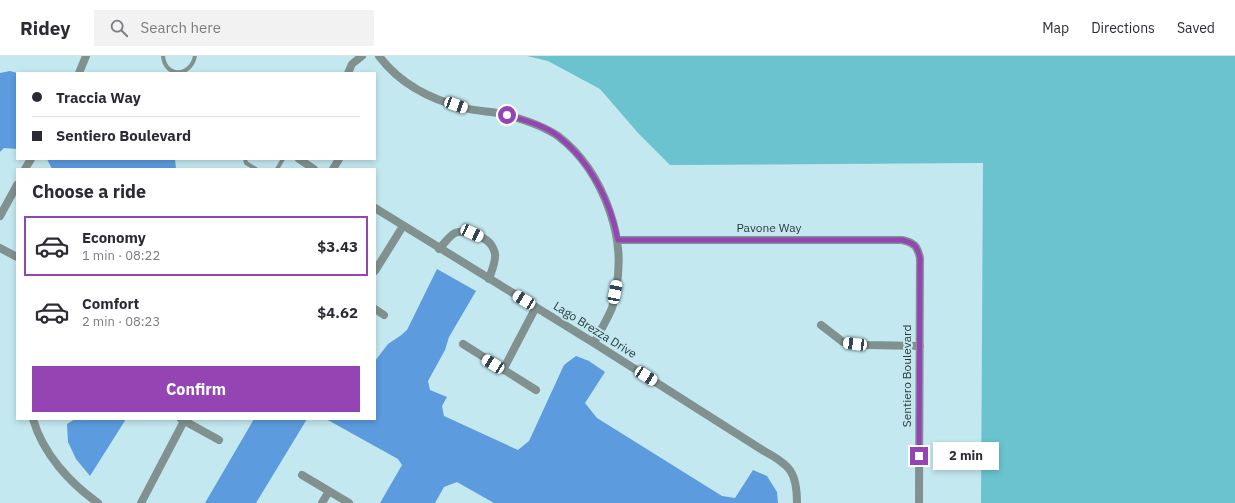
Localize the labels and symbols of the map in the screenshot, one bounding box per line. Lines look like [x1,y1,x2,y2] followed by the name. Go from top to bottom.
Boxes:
[443,95,469,115] car
[498,106,516,124] route start
[736,220,802,235] street label: Pavone Way
[459,222,485,244] car
[607,279,623,305] car
[511,289,537,311] car
[551,298,640,361] street label: Lago Brezza Drive
[899,325,914,427] street label: Sentiero Boulevard
[842,337,868,351] car
[480,353,506,375] car
[633,364,659,388] car
[933,442,999,470] callout: 2 min
[910,447,928,465] route end

